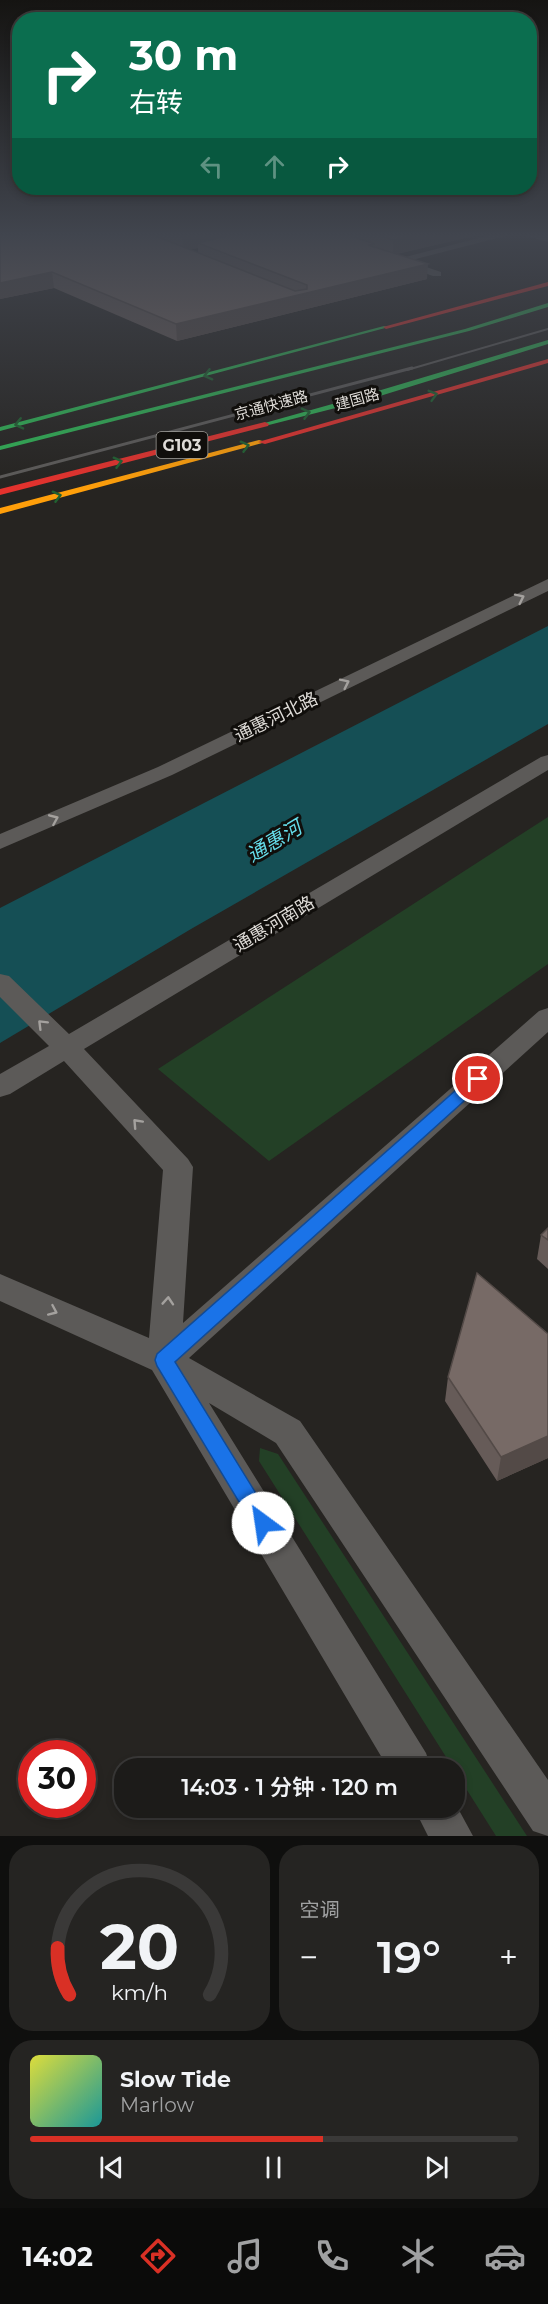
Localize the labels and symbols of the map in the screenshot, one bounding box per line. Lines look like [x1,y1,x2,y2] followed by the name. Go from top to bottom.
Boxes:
[203,368,213,381] one-way arrow
[333,384,381,414] street label: 建国路
[232,386,310,424] street label: 京通快速路
[427,390,438,402] one-way arrow
[301,408,311,420] one-way arrow
[14,417,24,430] one-way arrow
[156,432,207,458] road number: G103
[239,441,250,453] one-way arrow
[112,457,122,469] one-way arrow
[51,491,61,503] one-way arrow
[513,593,524,605] one-way arrow
[338,679,349,691] one-way arrow
[231,687,321,747] street label: 通惠河北路
[242,813,309,867] water label: 通惠河
[47,814,58,826] one-way arrow
[230,891,318,957] street label: 通惠河南路
[39,1020,50,1031] one-way arrow
[452,1053,503,1104] pin
[134,1119,145,1130] one-way arrow
[162,1297,175,1306] one-way arrow
[47,1303,58,1315] one-way arrow
[231,1491,295,1555] position arrow
[18,1740,96,1818] speed limit sign: 30

